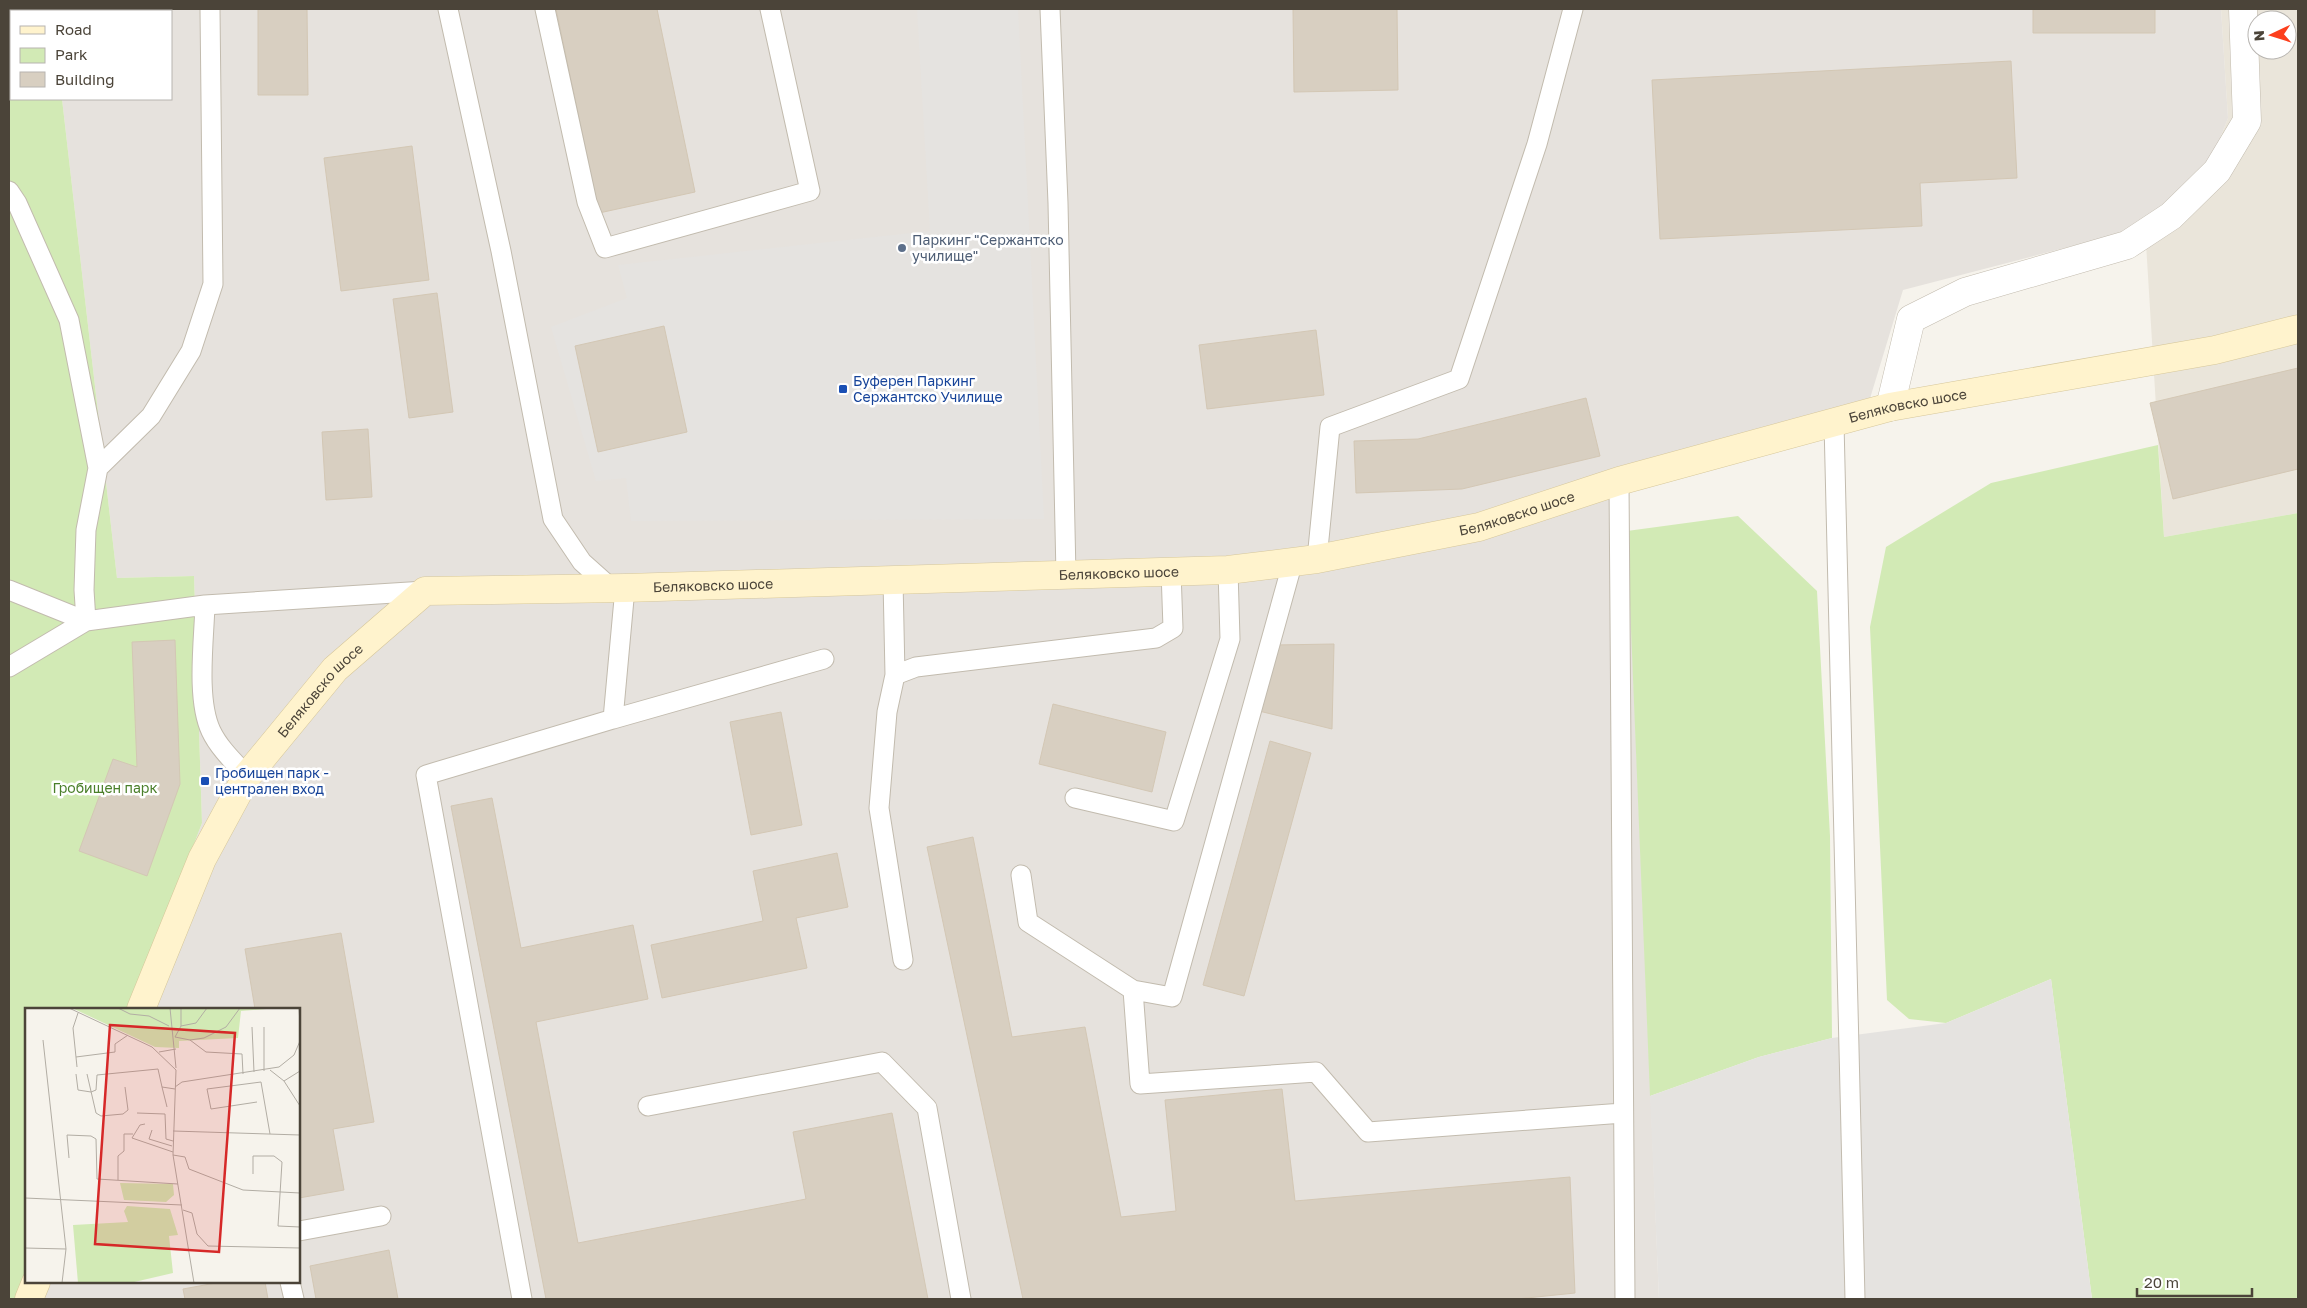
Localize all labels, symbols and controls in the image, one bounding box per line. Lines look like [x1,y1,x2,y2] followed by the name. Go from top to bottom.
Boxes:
[10,10,172,100] legend
[2247,10,2297,60] north arrow
[55,20,92,38] text: Road
[2250,30,2267,42] text: N
[55,45,88,63] text: Park
[55,70,115,88] text: Building
[912,231,1064,264] place label: Паркинг "Сержантско училище"
[896,242,908,254] marker: Паркинг "Сержантско училище"
[853,372,1003,405] place label: Буферен Паркинг Сержантско Училище
[837,383,849,395] marker: Буферен Паркинг Сержантско Училище
[1847,385,1968,426] street label: Беляковско шосе
[1457,487,1577,539] street label: Беляковско шосе
[1058,562,1179,583] street label: Беляковско шосе
[652,575,773,595] street label: Беляковско шосе
[273,640,366,741] street label: Беляковско шосе
[215,764,329,797] place label: Гробищен парк - централен вход
[199,775,211,787] marker: Гробищен парк - централен вход
[52,779,158,796] park label: Гробищен парк
[25,1008,300,1283] inset map
[2137,1266,2252,1298] scale bar
[2144,1273,2179,1291] text: 20 m

